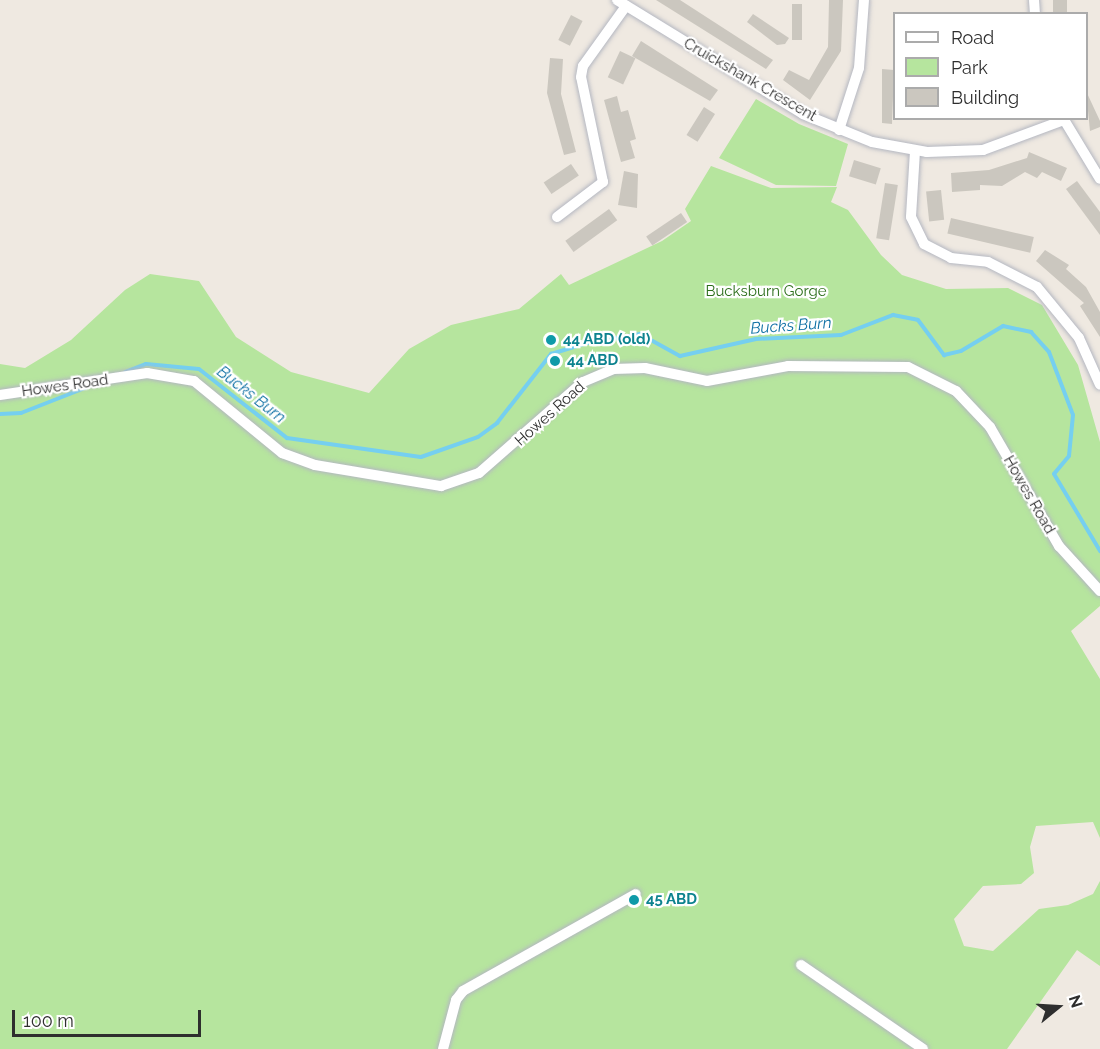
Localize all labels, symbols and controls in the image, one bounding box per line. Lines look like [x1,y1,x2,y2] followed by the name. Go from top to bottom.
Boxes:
[893,12,1088,120] legend
[951,27,994,48] text: Road
[680,35,820,125] street label: Cruickshank Crescent
[951,57,988,78] text: Park
[951,87,1019,108] text: Building
[705,283,827,301] park label: Bucksburn Gorge
[750,314,832,338] water label: Bucks Burn
[563,331,651,349] place label: 44 ABD (old)
[544,333,558,347] marker: 44 ABD (old)
[567,352,619,370] place label: 44 ABD
[548,354,562,368] marker: 44 ABD
[213,362,289,428] water label: Bucks Burn
[20,371,110,401] street label: Howes Road
[512,378,588,450] street label: Howes Road
[999,453,1059,537] street label: Howes Road
[646,891,697,909] place label: 45 ABD
[627,893,641,907] marker: 45 ABD
[1028,977,1088,1037] north arrow
[1065,993,1087,1010] text: N
[15,998,204,1036] scale bar
[23,1010,74,1031] text: 100 m

